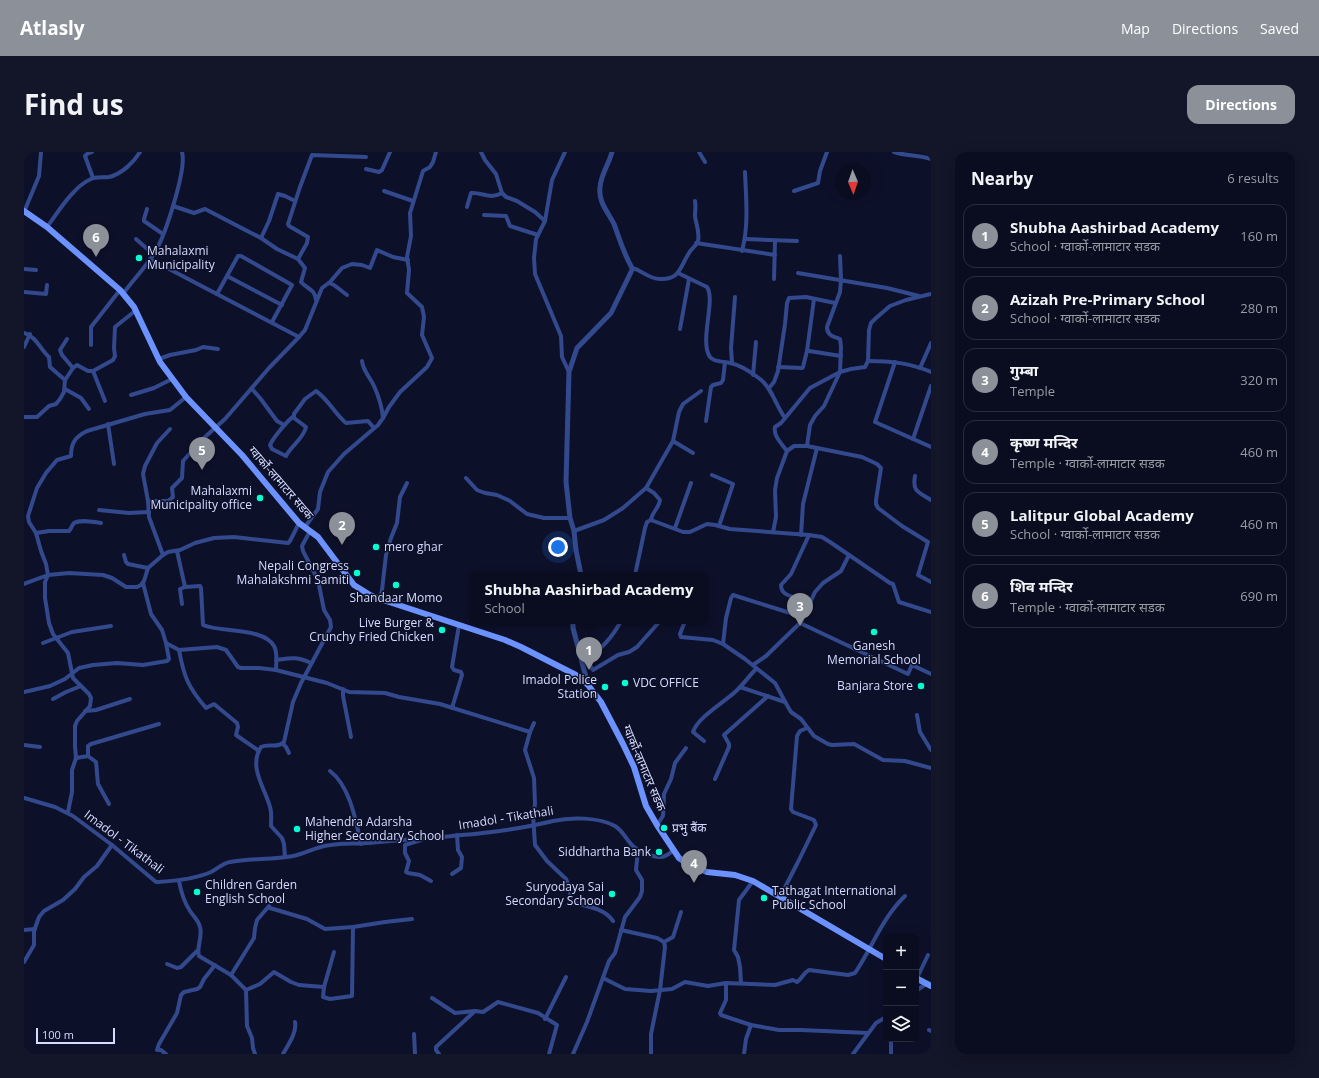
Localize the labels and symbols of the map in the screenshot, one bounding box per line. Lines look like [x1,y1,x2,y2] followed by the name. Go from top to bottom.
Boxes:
[835,164,871,200] north arrow
[83,224,109,257] pin: 6
[147,242,216,273] place label: Mahalaxmi Municipality
[134,253,144,263] marker: Mahalaxmi Municipality
[189,437,215,470] pin: 5
[245,442,318,523] street label: ग्वार्को-लामाटार सडक
[150,482,252,513] place label: Mahalaxmi Municipality office
[255,493,265,503] marker: Mahalaxmi Municipality office
[329,512,355,545] pin: 2
[548,537,568,557] your location
[384,538,443,555] place label: mero ghar
[371,542,381,552] marker: mero ghar
[236,557,349,588] place label: Nepali Congress Mahalakshmi Samiti
[352,568,362,578] marker: Nepali Congress Mahalakshmi Samiti
[391,580,401,590] marker: Shandaar Momo
[349,589,443,606] place label: Shandaar Momo
[787,593,813,626] pin: 3
[309,614,434,645] place label: Live Burger & Crunchy Fried Chicken
[437,625,447,635] marker: Live Burger & Crunchy Fried Chicken
[869,627,879,637] marker: Ganesh Memorial School
[576,637,602,670] pin: 1
[827,637,921,668] place label: Ganesh Memorial School
[522,671,597,702] place label: Imadol Police Station
[633,674,699,691] place label: VDC OFFICE
[837,677,913,694] place label: Banjara Store
[620,678,630,688] marker: VDC OFFICE
[916,681,926,691] marker: Banjara Store
[600,682,610,692] marker: Imadol Police Station
[619,722,671,814] street label: ग्वार्को-लामाटार सडक
[457,802,555,833] street label: Imadol - Tikathali
[81,806,168,877] street label: Imadol - Tikathali
[305,813,444,844] place label: Mahendra Adarsha Higher Secondary School
[672,819,707,836] place label: प्रभु बैंक
[659,823,669,833] marker: प्रभु बैंक
[292,824,302,834] marker: Mahendra Adarsha Higher Secondary School
[558,843,652,860] place label: Siddhartha Bank
[654,847,664,857] marker: Siddhartha Bank
[681,850,707,883] pin: 4
[205,876,297,907] place label: Children Garden English School
[505,878,604,909] place label: Suryodaya Sai Secondary School
[772,882,896,913] place label: Tathagat International Public School
[192,887,202,897] marker: Children Garden English School
[607,889,617,899] marker: Suryodaya Sai Secondary School
[759,893,769,903] marker: Tathagat International Public School
[36,1026,115,1045] scale bar

